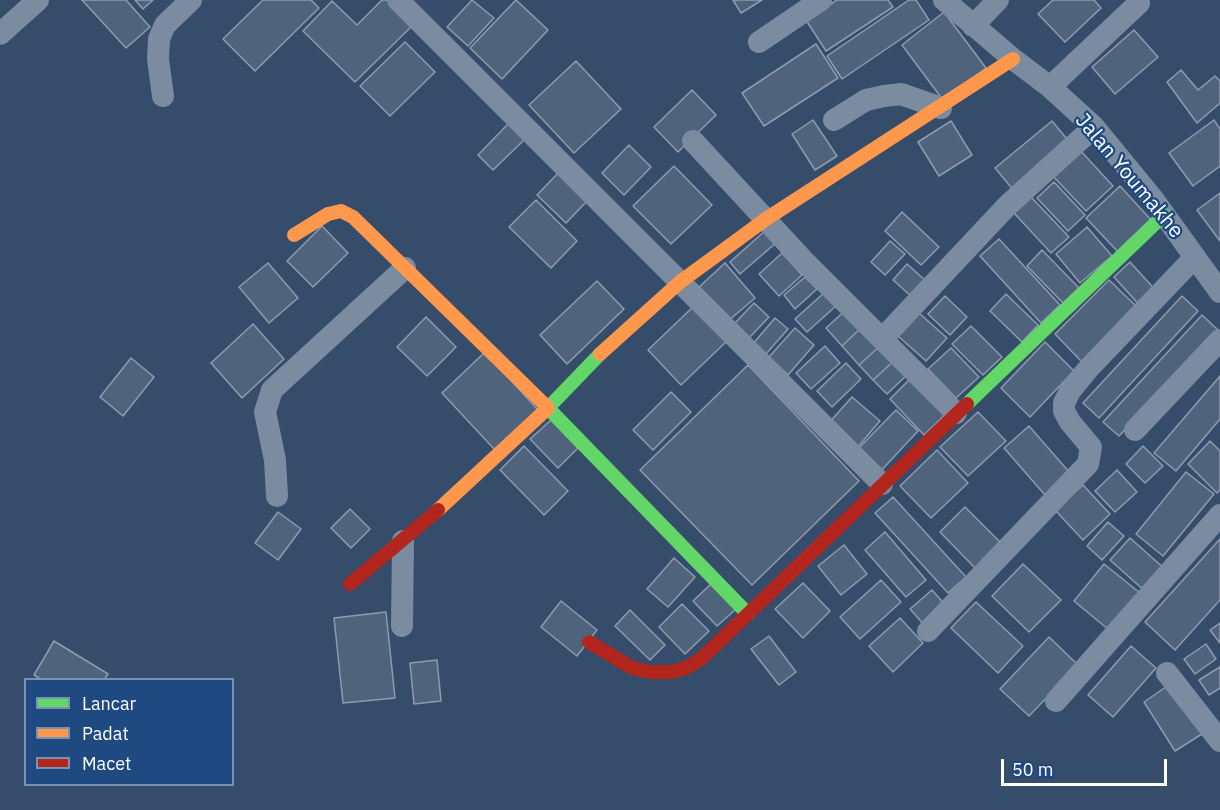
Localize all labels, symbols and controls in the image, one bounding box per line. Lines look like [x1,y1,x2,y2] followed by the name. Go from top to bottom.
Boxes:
[1070,109,1188,243] street label: Jalan Youmakhe
[24,678,234,786] legend
[82,692,136,715] text: Lancar
[82,722,129,745] text: Padat
[1004,747,1170,785] scale bar
[82,752,131,775] text: Macet
[1012,758,1054,781] text: 50 m

